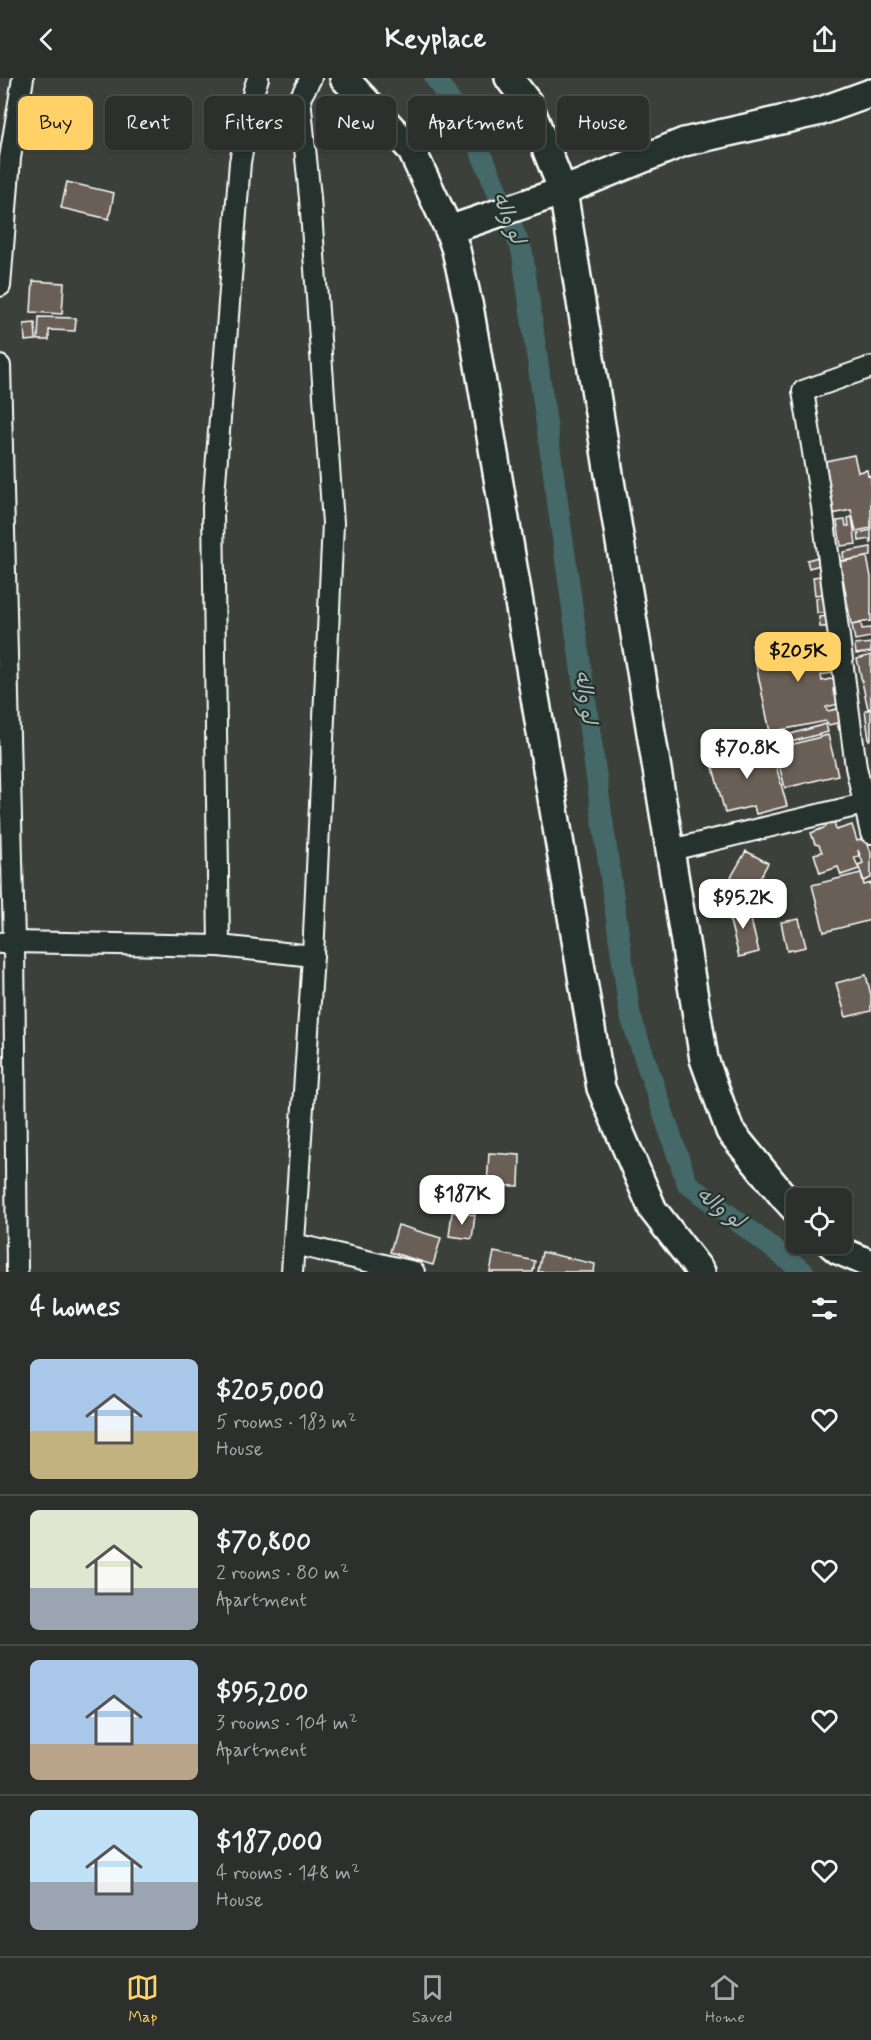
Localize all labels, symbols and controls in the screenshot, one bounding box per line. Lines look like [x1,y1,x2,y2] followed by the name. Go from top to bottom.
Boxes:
[385,22,486,57] text: Keyplace
[30,23,63,56] icon: back
[808,23,841,56] icon: share
[18,96,93,150] chip: Buy
[105,96,192,150] chip: Rent
[204,96,304,150] chip: Filters
[316,96,396,150] chip: New
[408,96,545,150] chip: Apartment
[557,96,649,150] chip: House
[485,188,532,251] water label: لو واله
[756,632,840,683] pin: $205K
[769,638,827,665] text: $205K
[567,669,603,728] water label: لو واله
[698,729,796,780] pin: $70.8K
[715,735,779,762] text: $70.8K
[694,879,792,930] pin: $95.2K
[713,885,773,912] text: $95.2K
[420,1175,504,1226] pin: $187K
[434,1181,490,1208] text: $187K
[690,1181,752,1237] water label: لو واله
[786,1188,852,1254] map controls
[786,1188,852,1254] button: locate
[30,1291,120,1325] text: 4 homes
[808,1292,841,1325] icon: filters
[216,1375,324,1409] text: $205,000
[78,1383,150,1455] icon: home
[808,1403,841,1436] icon: heart
[216,1409,356,1436] text: 5 rooms · 183 m²
[216,1436,263,1463] text: House
[216,1526,311,1560] text: $70,800
[78,1534,150,1606] icon: home
[808,1554,841,1587] icon: heart
[216,1560,349,1587] text: 2 rooms · 80 m²
[216,1587,307,1614] text: Apartment
[216,1676,308,1710] text: $95,200
[78,1684,150,1756] icon: home
[808,1704,841,1737] icon: heart
[216,1710,358,1737] text: 3 rooms · 104 m²
[216,1737,307,1764] text: Apartment
[216,1826,322,1860] text: $187,000
[78,1834,150,1906] icon: home
[808,1854,841,1887] icon: heart
[216,1860,360,1887] text: 4 rooms · 148 m²
[216,1887,263,1914] text: House
[126,1971,159,2028] tab: Map
[412,1971,452,2028] tab: Saved
[705,1971,745,2028] tab: Home

